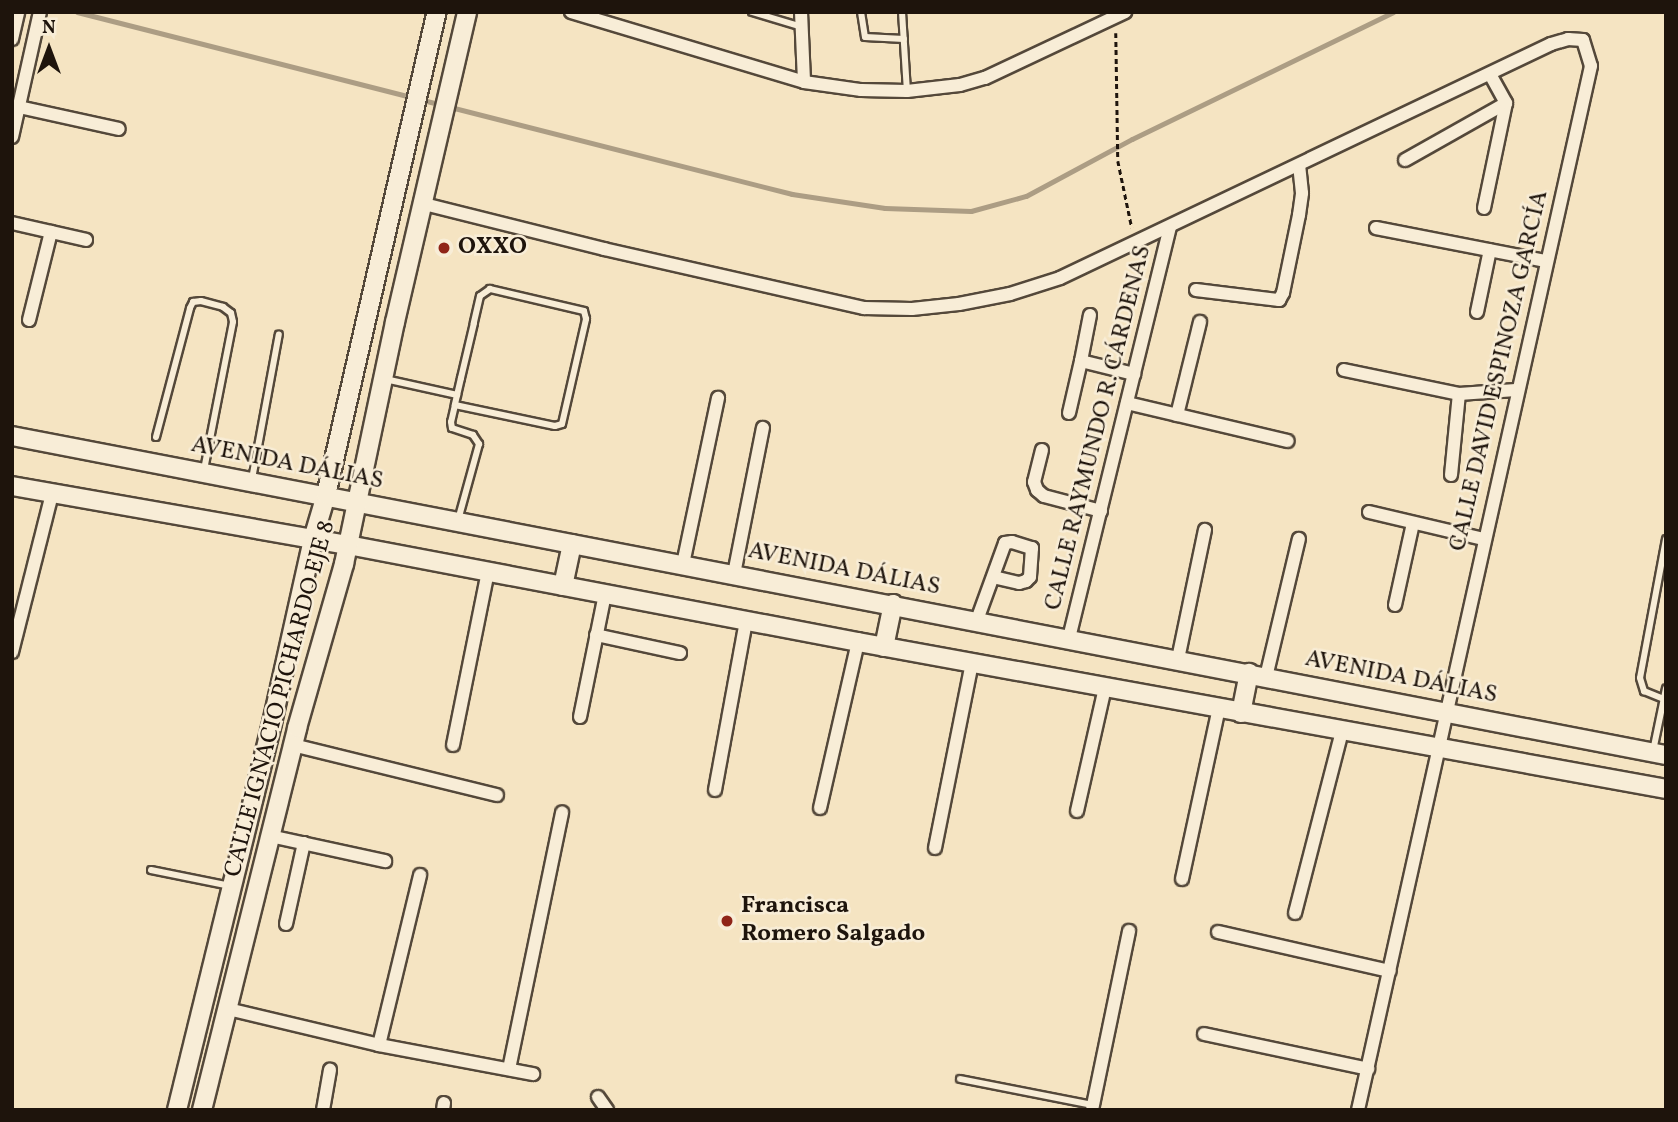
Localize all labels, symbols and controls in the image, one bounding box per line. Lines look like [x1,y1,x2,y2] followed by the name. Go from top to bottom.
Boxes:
[14,14,84,84] north arrow
[42,15,56,41] text: N
[1444,188,1556,554] street label: CALLE DAVID ESPINOZA GARCÍA
[458,234,527,262] place label: OXXO
[436,240,452,256] marker: OXXO
[1040,243,1158,613] street label: CALLE RAYMUNDO R. CÁRDENAS
[188,431,386,497] street label: AVENIDA DÁLIAS
[220,518,342,880] street label: CALLE IGNACIO PICHARDO EJE 8
[745,537,943,603] street label: AVENIDA DÁLIAS
[1302,645,1500,711] street label: AVENIDA DÁLIAS
[741,893,925,949] place label: Francisca Romero Salgado
[719,913,735,929] marker: Francisca Romero Salgado

